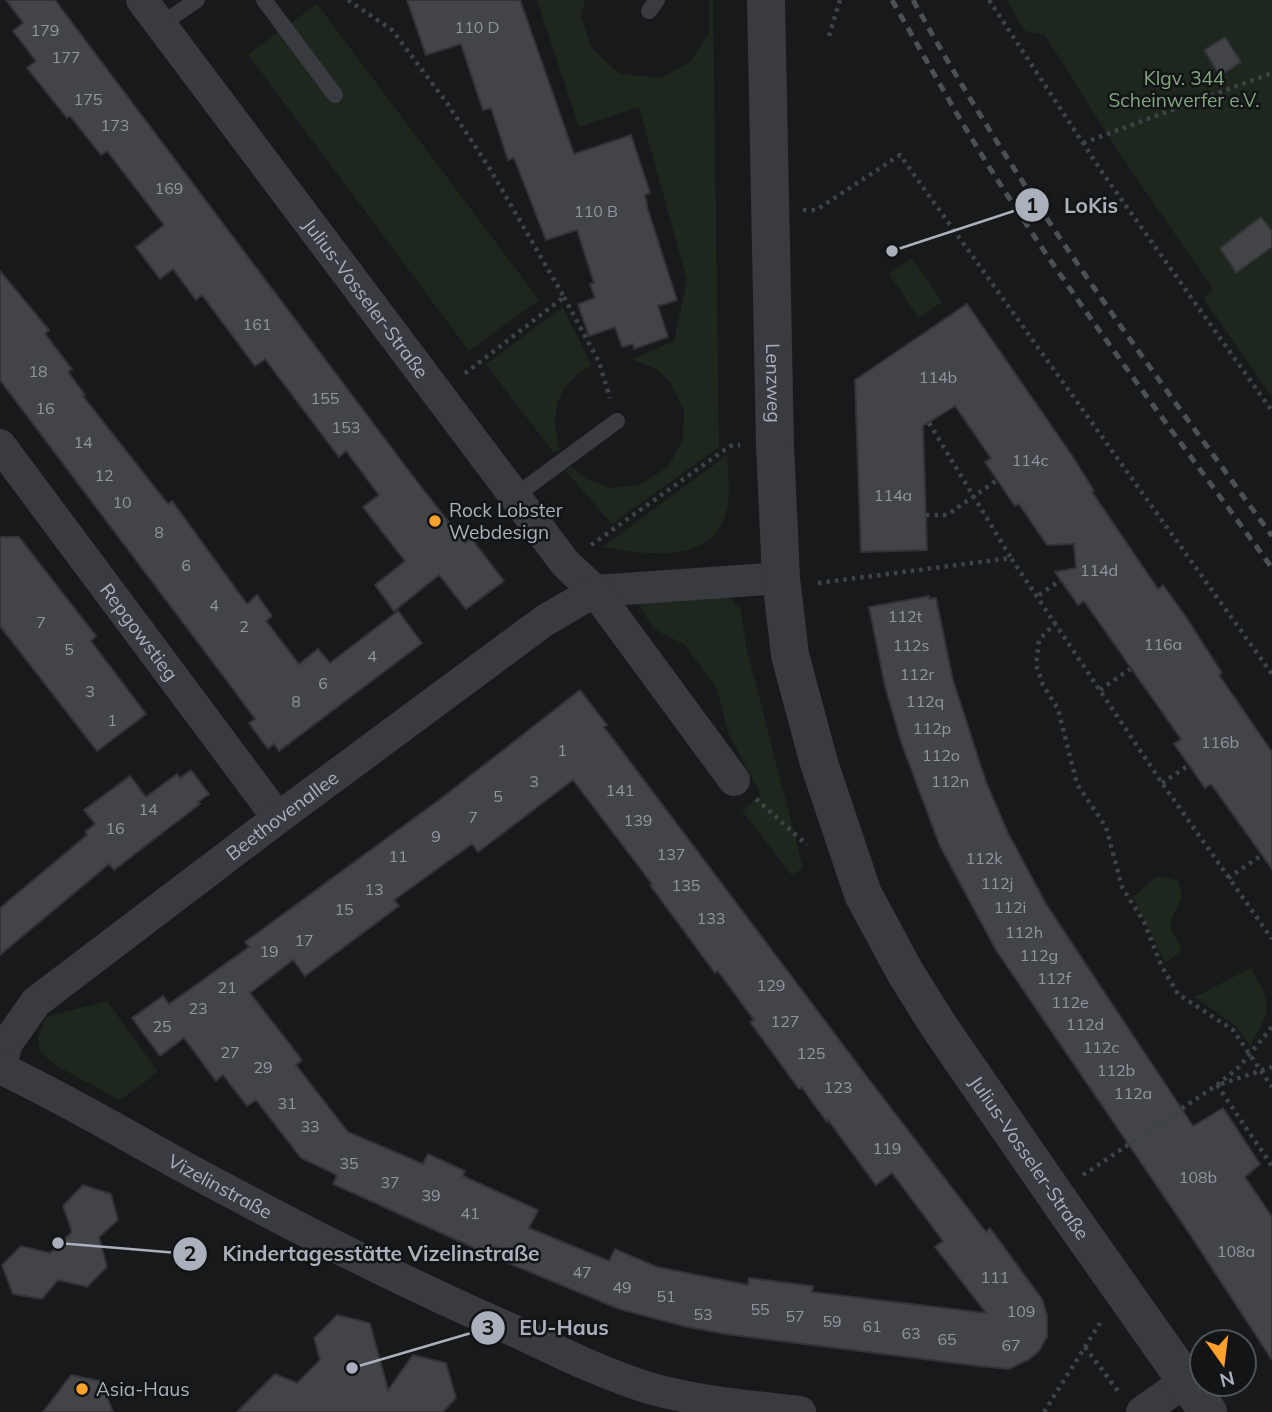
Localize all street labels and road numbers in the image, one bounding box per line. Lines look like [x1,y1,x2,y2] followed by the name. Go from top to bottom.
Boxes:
[298,213,434,383] street label: Julius-Vosseler-Straße
[761,343,787,423] street label: Lenzweg
[95,578,183,685] street label: Repgowstieg
[221,765,343,865] street label: Beethovenallee
[964,1071,1095,1244] street label: Julius-Vosseler-Straße
[164,1149,276,1224] street label: Vizelinstraße

